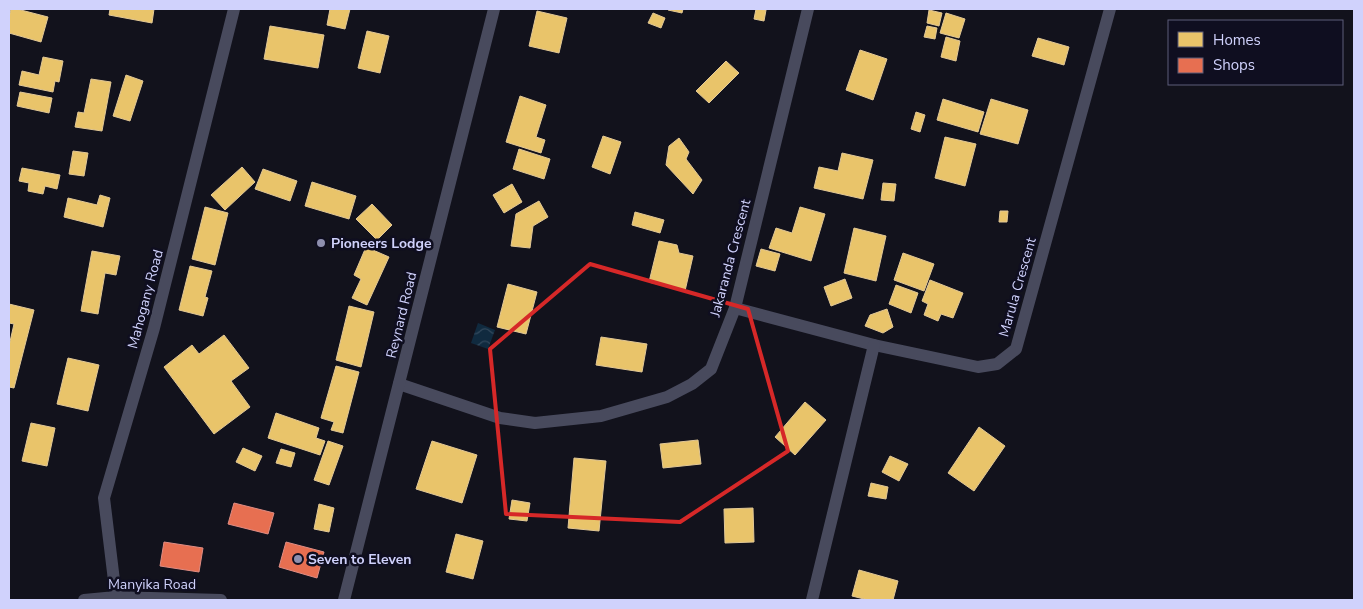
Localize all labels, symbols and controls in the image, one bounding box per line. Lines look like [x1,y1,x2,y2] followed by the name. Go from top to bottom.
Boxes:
[1168,20,1343,85] legend
[1213,30,1261,50] text: Homes
[1213,55,1255,75] text: Shops
[705,197,755,320] street label: Jakaranda Crescent
[331,234,432,253] place label: Pioneers Lodge
[994,235,1041,339] street label: Marula Crescent
[315,237,327,249] marker: Pioneers Lodge
[123,247,168,351] street label: Mahogany Road
[382,270,421,360] street label: Reynard Road
[308,550,412,569] place label: Seven to Eleven
[292,553,304,565] marker: Seven to Eleven
[108,575,196,594] street label: Manyika Road

